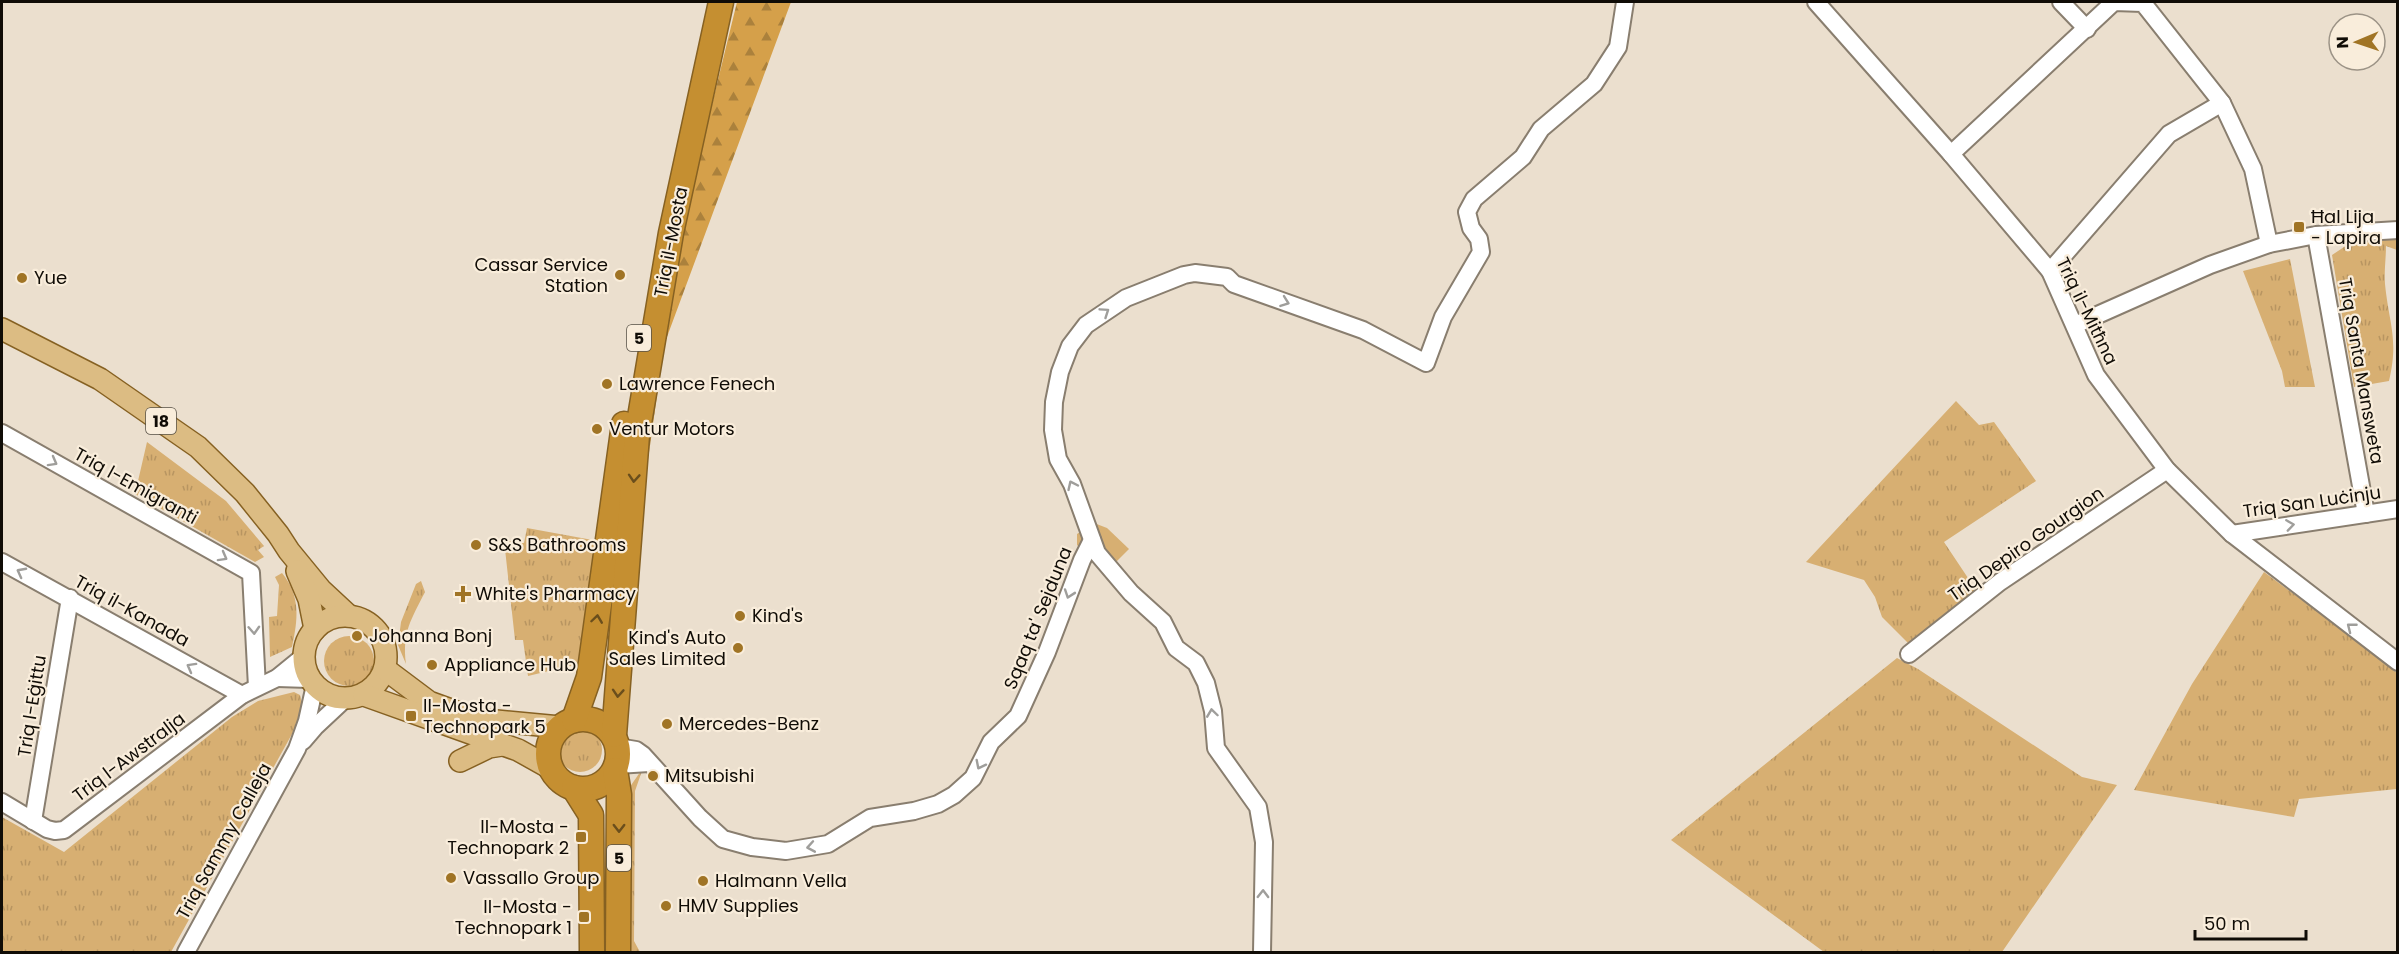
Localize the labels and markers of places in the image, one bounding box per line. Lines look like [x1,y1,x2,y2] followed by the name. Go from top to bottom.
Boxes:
[2311,204,2381,250] place label: Ħal Lija - Lapira
[2292,220,2306,234] marker: Ħal Lija - Lapira
[474,252,608,298] place label: Cassar Service Station
[34,265,67,290] place label: Yue
[613,268,627,282] marker: Cassar Service Station
[15,271,29,285] marker: Yue
[619,371,775,396] place label: Lawrence Fenech
[600,377,614,391] marker: Lawrence Fenech
[609,416,735,441] place label: Ventur Motors
[590,422,604,436] marker: Ventur Motors
[488,532,626,557] place label: S&S Bathrooms
[469,538,483,552] marker: S&S Bathrooms
[475,581,636,606] place label: White's Pharmacy
[456,587,470,601] marker: White's Pharmacy
[752,603,803,628] place label: Kind's
[733,609,747,623] marker: Kind's
[369,623,492,648] place label: Johanna Bonj
[608,625,726,671] place label: Kind's Auto Sales Limited
[350,629,364,643] marker: Johanna Bonj
[731,641,745,655] marker: Kind's Auto Sales Limited
[444,652,576,677] place label: Appliance Hub
[425,658,439,672] marker: Appliance Hub
[423,693,546,739] place label: Il-Mosta - Technopark 5
[404,709,418,723] marker: Il-Mosta - Technopark 5
[679,711,819,736] place label: Mercedes-Benz
[660,717,674,731] marker: Mercedes-Benz
[665,763,754,788] place label: Mitsubishi
[646,769,660,783] marker: Mitsubishi
[447,814,569,860] place label: Il-Mosta - Technopark 2
[574,830,588,844] marker: Il-Mosta - Technopark 2
[463,865,599,890] place label: Vassallo Group
[715,868,847,893] place label: Halmann Vella
[444,871,458,885] marker: Vassallo Group
[696,874,710,888] marker: Halmann Vella
[678,893,799,918] place label: HMV Supplies
[455,894,572,940] place label: Il-Mosta - Technopark 1
[659,899,673,913] marker: HMV Supplies
[577,910,591,924] marker: Il-Mosta - Technopark 1

